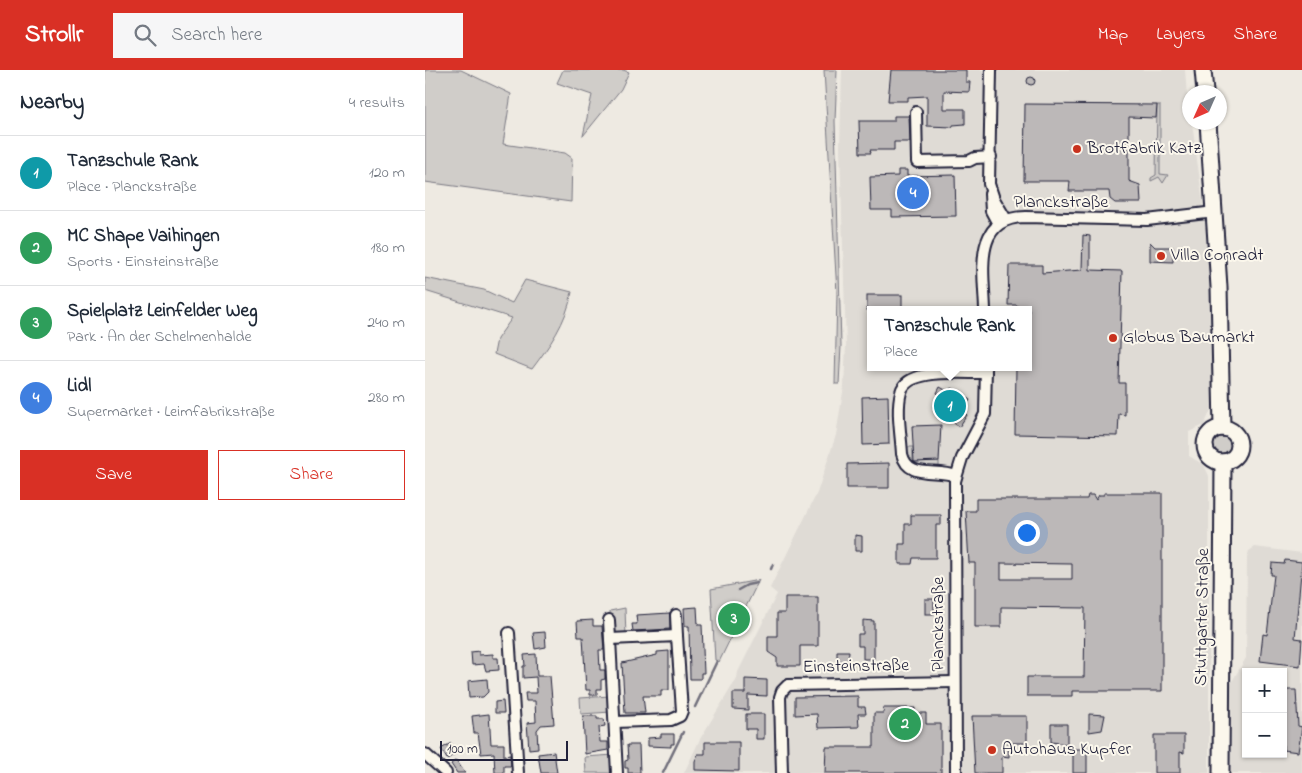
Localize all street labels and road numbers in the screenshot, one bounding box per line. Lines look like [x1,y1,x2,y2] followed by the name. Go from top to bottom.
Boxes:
[1014,190,1109,216] street label: Planckstraße
[1189,547,1218,686] street label: Stuttgarter Straße
[926,576,952,671] street label: Planckstraße
[803,653,910,681] street label: Einsteinstraße

